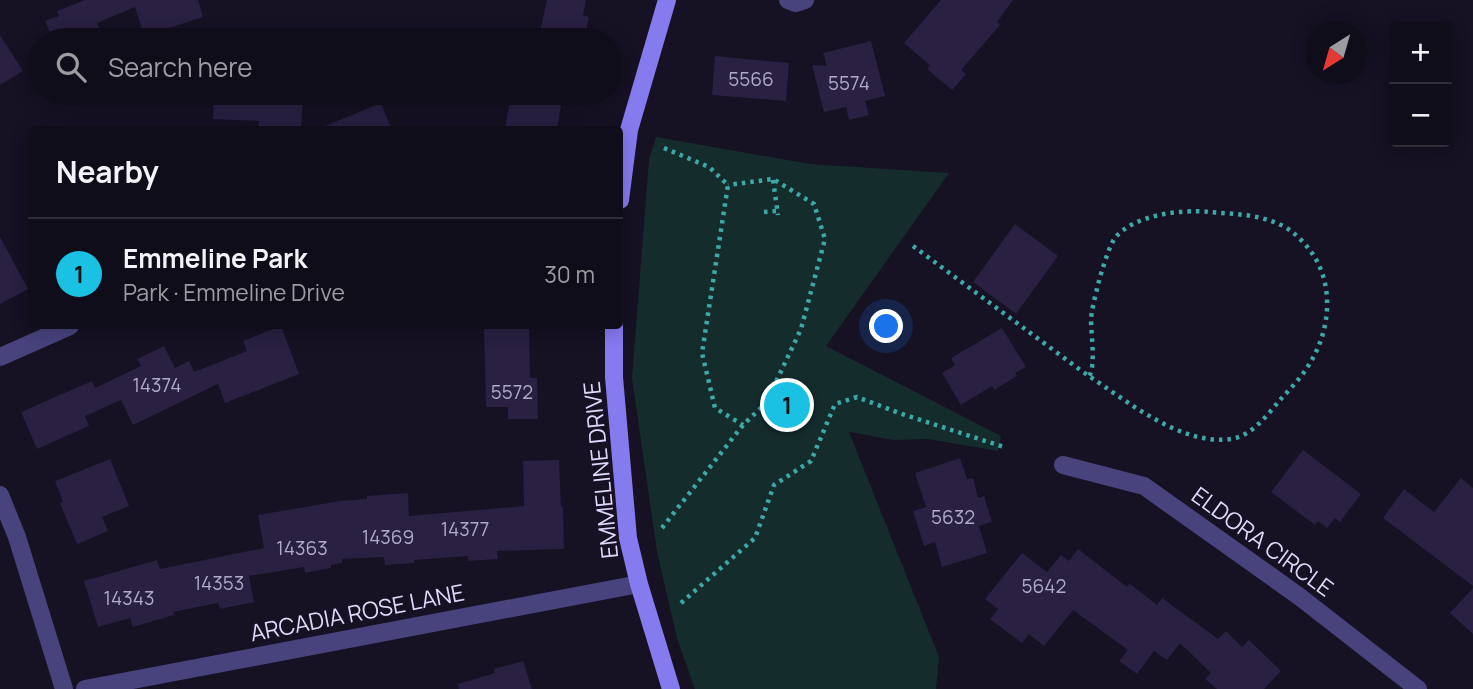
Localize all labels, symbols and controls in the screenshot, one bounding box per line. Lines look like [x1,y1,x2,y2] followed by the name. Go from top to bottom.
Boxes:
[1305,21,1368,84] north arrow
[1389,21,1452,147] map controls
[1389,21,1452,84] button: +
[28,28,623,105] search box
[52,48,90,86] icon: search
[108,49,253,85] text: Search here
[728,66,774,92] house number: 5566
[828,70,870,96] house number: 5574
[1389,84,1452,147] button: −
[56,151,159,192] text: Nearby
[123,240,307,276] text: Emmeline Park
[74,258,84,290] text: 1
[544,258,595,290] text: 30 m
[123,276,345,308] text: Park · Emmeline Drive
[869,309,903,343] your location
[132,372,182,398] house number: 14374
[491,379,533,405] house number: 5572
[764,379,810,431] pin: 1
[575,380,625,560] street label: EMMELINE DRIVE
[1186,479,1340,603] street label: ELDORA CIRCLE
[931,504,975,530] house number: 5632
[441,516,489,542] house number: 14377
[362,524,414,550] house number: 14369
[276,535,328,561] house number: 14363
[194,570,244,596] house number: 14353
[1022,573,1066,599] house number: 5642
[247,576,467,648] street label: ARCADIA ROSE LANE
[104,585,154,611] house number: 14343

